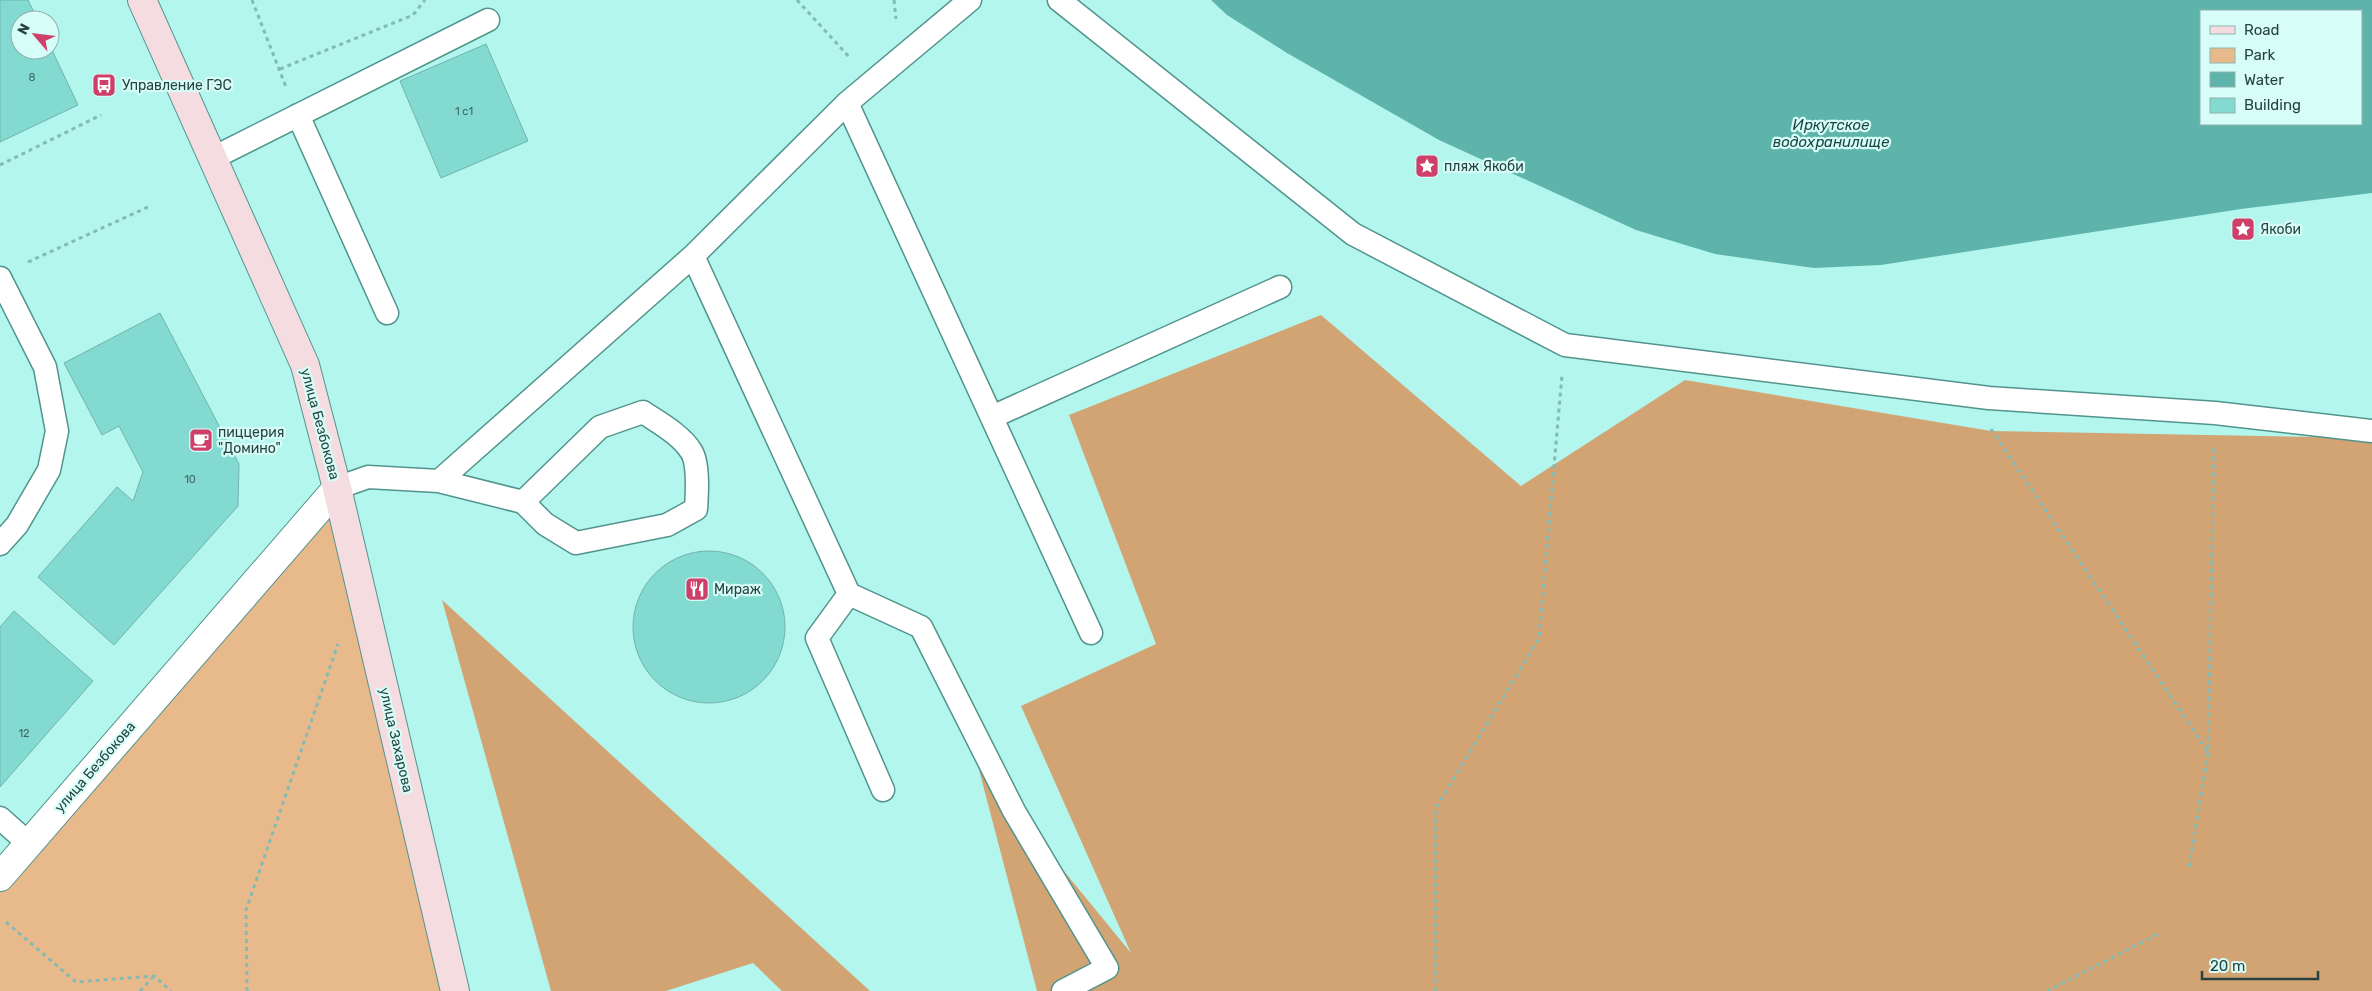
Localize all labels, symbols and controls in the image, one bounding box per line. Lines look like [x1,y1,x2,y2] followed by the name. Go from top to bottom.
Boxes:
[10,10,60,60] north arrow
[2200,10,2362,125] legend
[14,21,34,38] text: N
[2244,21,2280,39] text: Road
[2244,46,2275,64] text: Park
[29,71,36,84] house number: 8
[2244,71,2284,89] text: Water
[91,72,117,98] bus stop icon: Управление ГЭС
[122,77,232,94] place label: Управление ГЭС
[2244,96,2301,114] text: Building
[455,105,473,118] house number: 1 с1
[1773,116,1890,151] water label: Иркутское водохранилище
[1414,153,1440,179] place icon: пляж Якоби
[1444,158,1524,175] place label: пляж Якоби
[2230,216,2256,242] place icon: Якоби
[2260,221,2301,238] place label: Якоби
[297,366,343,482] street label: улица Безбокова
[218,424,284,457] place label: пиццерия "Домино"
[188,427,214,453] cafe icon: пиццерия "Домино"
[184,473,196,486] house number: 10
[684,576,710,602] restaurant icon: Мираж
[714,581,761,598] place label: Мираж
[376,686,416,794] street label: улица Захарова
[51,718,139,816] street label: улица Безбокова
[18,727,30,740] house number: 12
[2202,948,2318,980] scale bar
[2210,957,2245,975] text: 20 m

